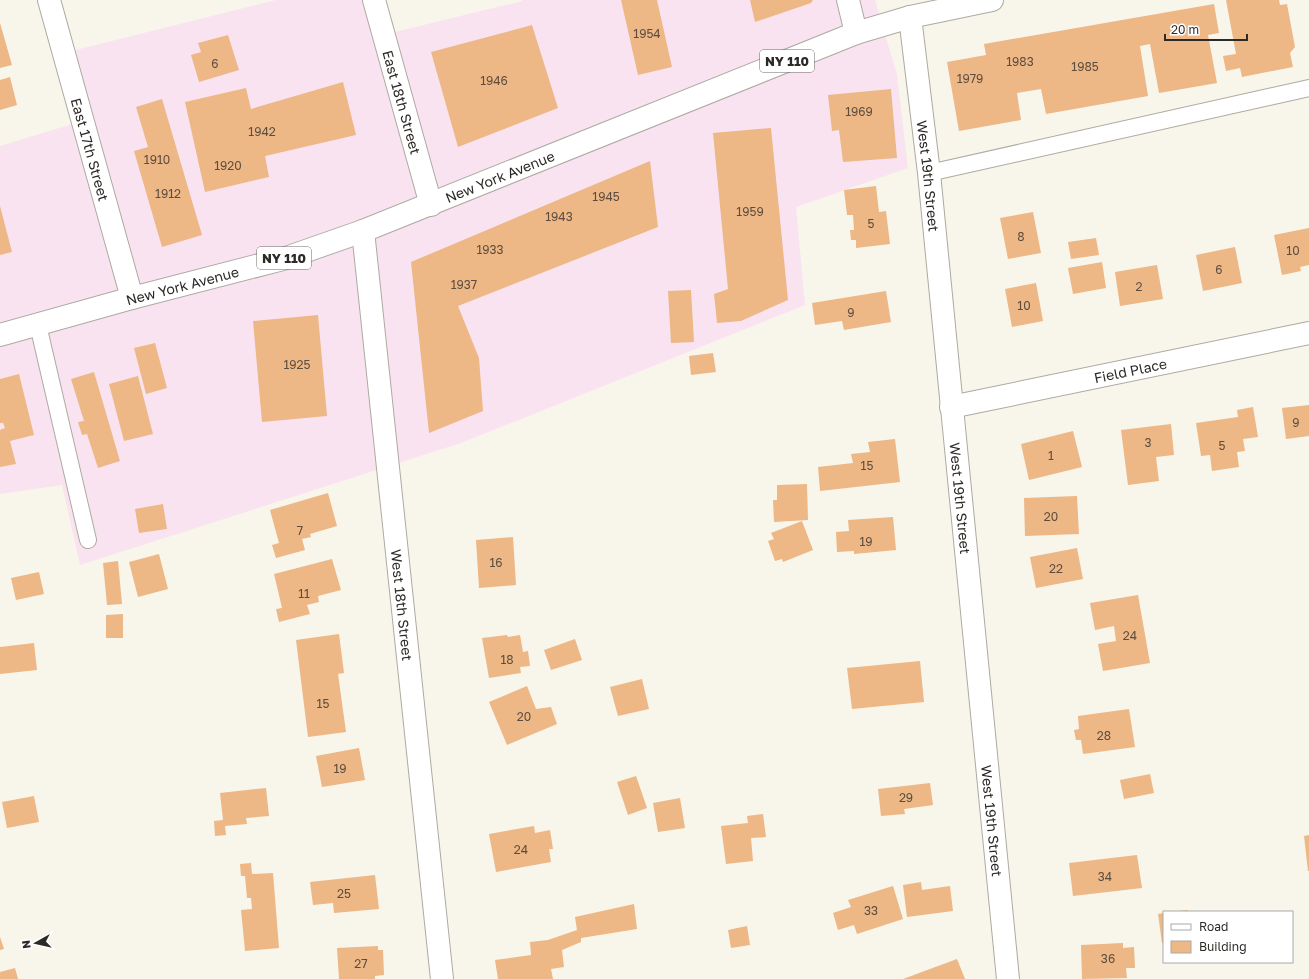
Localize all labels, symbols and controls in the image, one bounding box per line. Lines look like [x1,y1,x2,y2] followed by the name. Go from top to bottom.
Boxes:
[1165,16,1247,42] scale bar
[1171,22,1199,37] text: 20 m
[633,26,661,41] house number: 1954
[380,48,425,156] street label: East 18th Street
[760,50,814,72] road number: NY 110
[1006,54,1034,69] house number: 1983
[211,56,219,71] house number: 6
[1071,59,1099,74] house number: 1985
[957,71,983,86] house number: 1979
[480,73,508,88] house number: 1946
[68,96,113,203] street label: East 17th Street
[845,104,873,119] house number: 1969
[914,119,943,232] street label: West 19th Street
[248,124,276,139] house number: 1942
[443,147,557,206] street label: New York Avenue
[144,152,170,167] house number: 1910
[214,158,242,173] house number: 1920
[155,186,181,201] house number: 1912
[592,189,620,204] house number: 1945
[736,204,764,219] house number: 1959
[545,209,573,224] house number: 1943
[868,216,875,231] house number: 5
[1017,229,1025,244] house number: 8
[476,242,504,257] house number: 1933
[1286,243,1300,258] house number: 10
[257,247,311,269] road number: NY 110
[124,262,241,308] street label: New York Avenue
[1215,262,1223,277] house number: 6
[451,277,477,292] house number: 1937
[1136,279,1143,294] house number: 2
[1017,298,1031,313] house number: 10
[847,305,855,320] house number: 9
[1092,354,1168,386] street label: Field Place
[283,357,311,372] house number: 1925
[1292,415,1300,430] house number: 9
[1144,435,1152,450] house number: 3
[1219,438,1226,453] house number: 5
[947,442,975,555] street label: West 19th Street
[1048,448,1054,463] house number: 1
[861,458,873,473] house number: 15
[1044,509,1058,524] house number: 20
[297,523,303,538] house number: 7
[859,534,873,549] house number: 19
[388,548,417,662] street label: West 18th Street
[489,555,503,570] house number: 16
[1049,561,1063,576] house number: 22
[298,586,310,601] house number: 11
[1123,628,1137,643] house number: 24
[500,652,514,667] house number: 18
[317,696,329,711] house number: 15
[517,709,531,724] house number: 20
[1097,728,1111,743] house number: 28
[333,761,347,776] house number: 19
[979,764,1006,877] street label: West 19th Street
[899,790,913,805] house number: 29
[514,842,528,857] house number: 24
[1098,869,1112,884] house number: 34
[337,886,351,901] house number: 25
[864,903,878,918] house number: 33
[1163,911,1293,963] legend
[1199,919,1228,934] text: Road
[16,923,56,963] north arrow
[19,939,33,950] text: N
[1199,939,1247,954] text: Building
[1101,951,1115,966] house number: 36
[354,956,368,971] house number: 27

